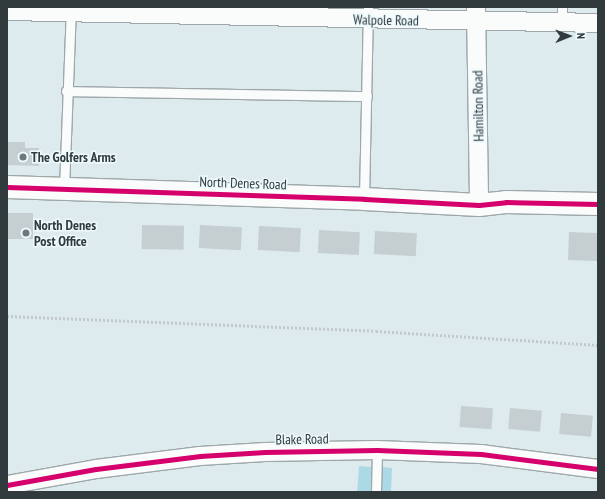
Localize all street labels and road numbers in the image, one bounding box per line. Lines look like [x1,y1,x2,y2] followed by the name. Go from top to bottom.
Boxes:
[353,11,419,29] street label: Walpole Road
[469,70,487,142] street label: Hamilton Road
[199,173,287,193] street label: North Denes Road
[275,430,329,448] street label: Blake Road

